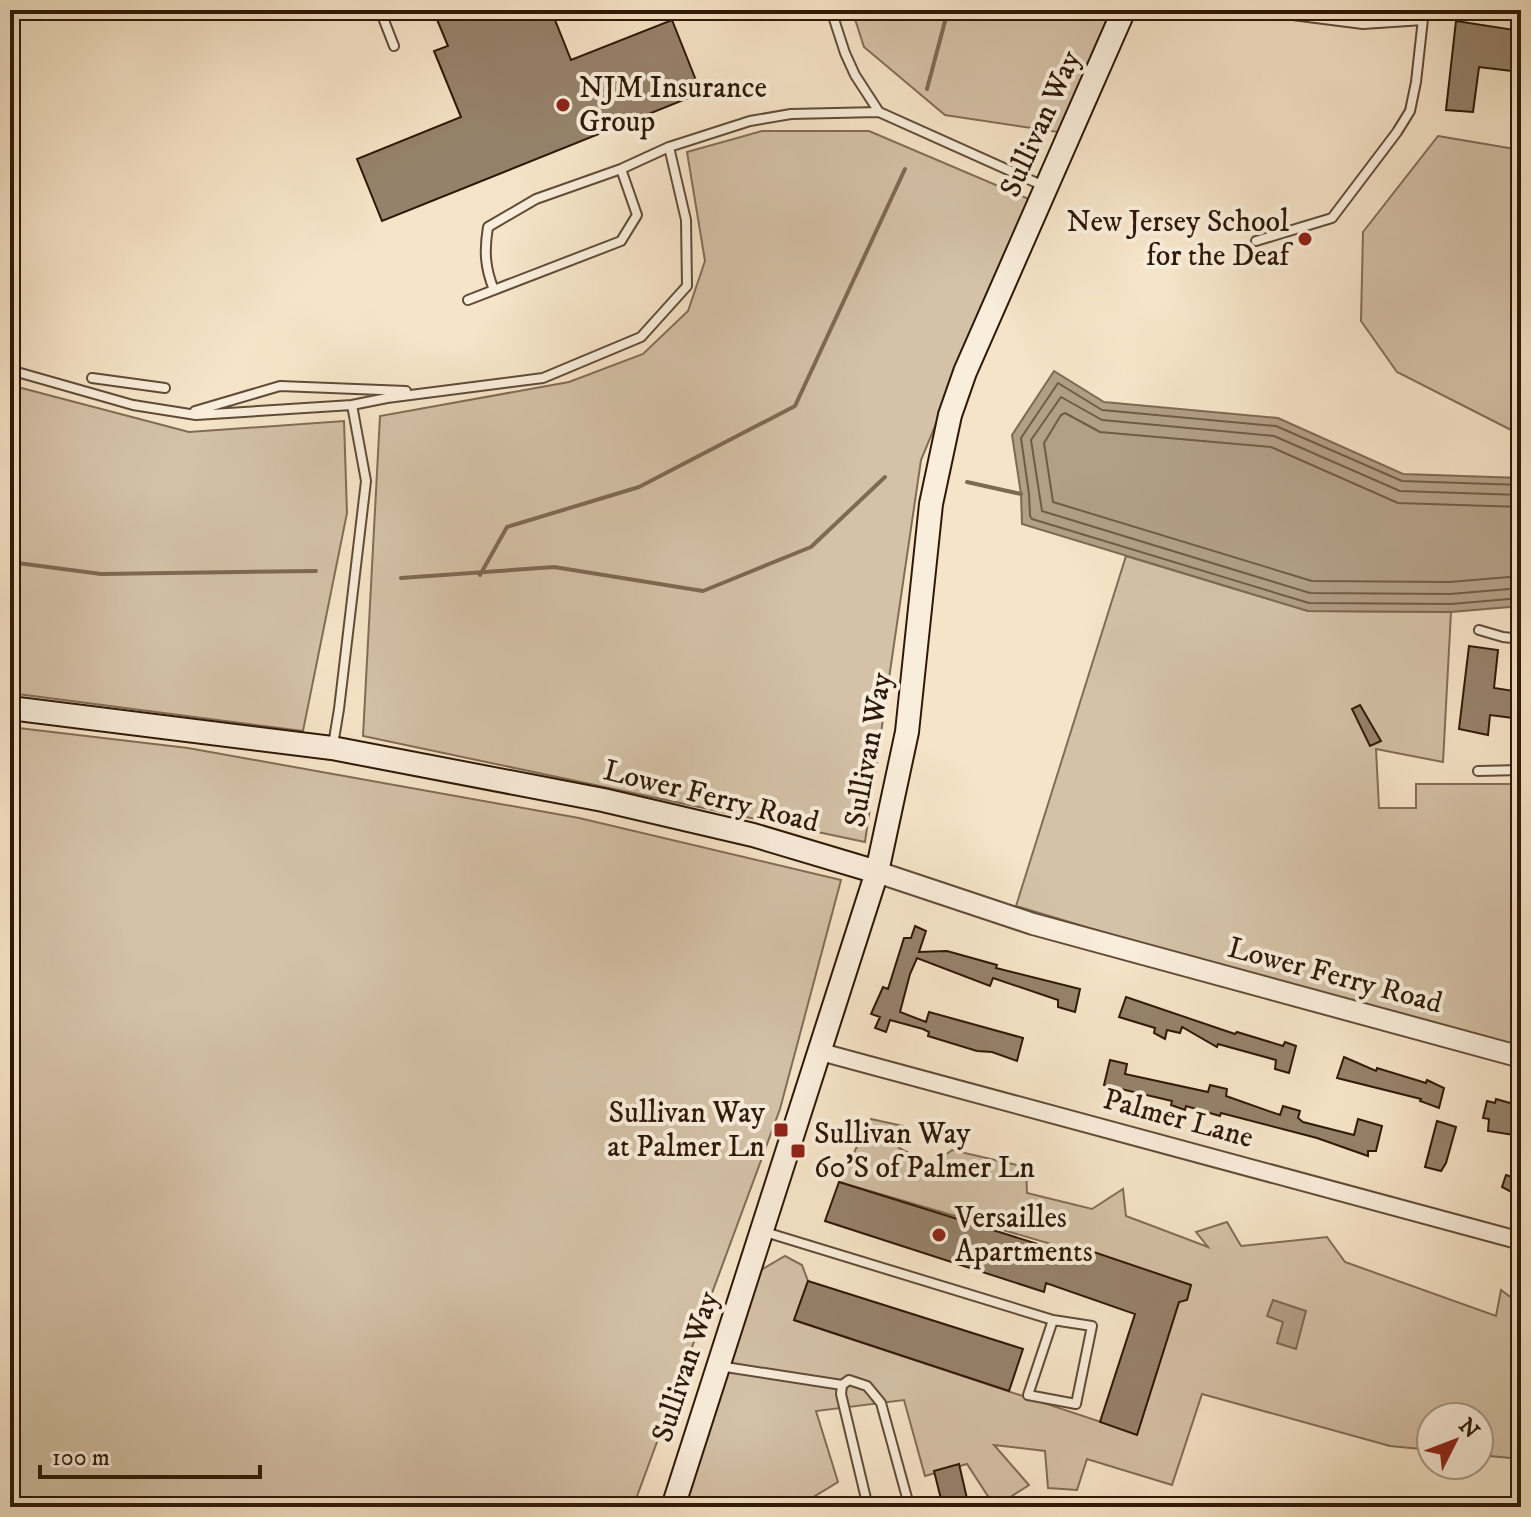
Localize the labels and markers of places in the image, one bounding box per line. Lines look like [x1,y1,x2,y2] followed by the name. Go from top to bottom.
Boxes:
[579,70,767,141] place label: NJM Insurance Group
[554,96,572,114] marker: NJM Insurance Group
[1067,204,1293,275] place label: New Jersey School for the Deaf
[1296,230,1314,248] marker: New Jersey School for the Deaf
[607,1095,766,1166] place label: Sullivan Way at Palmer Ln
[814,1116,1035,1187] place label: Sullivan Way 60'S of Palmer Ln
[772,1121,790,1139] marker: Sullivan Way at Palmer Ln
[789,1142,807,1160] marker: Sullivan Way 60'S of Palmer Ln
[954,1200,1093,1271] place label: Versailles Apartments
[930,1226,948,1244] marker: Versailles Apartments

